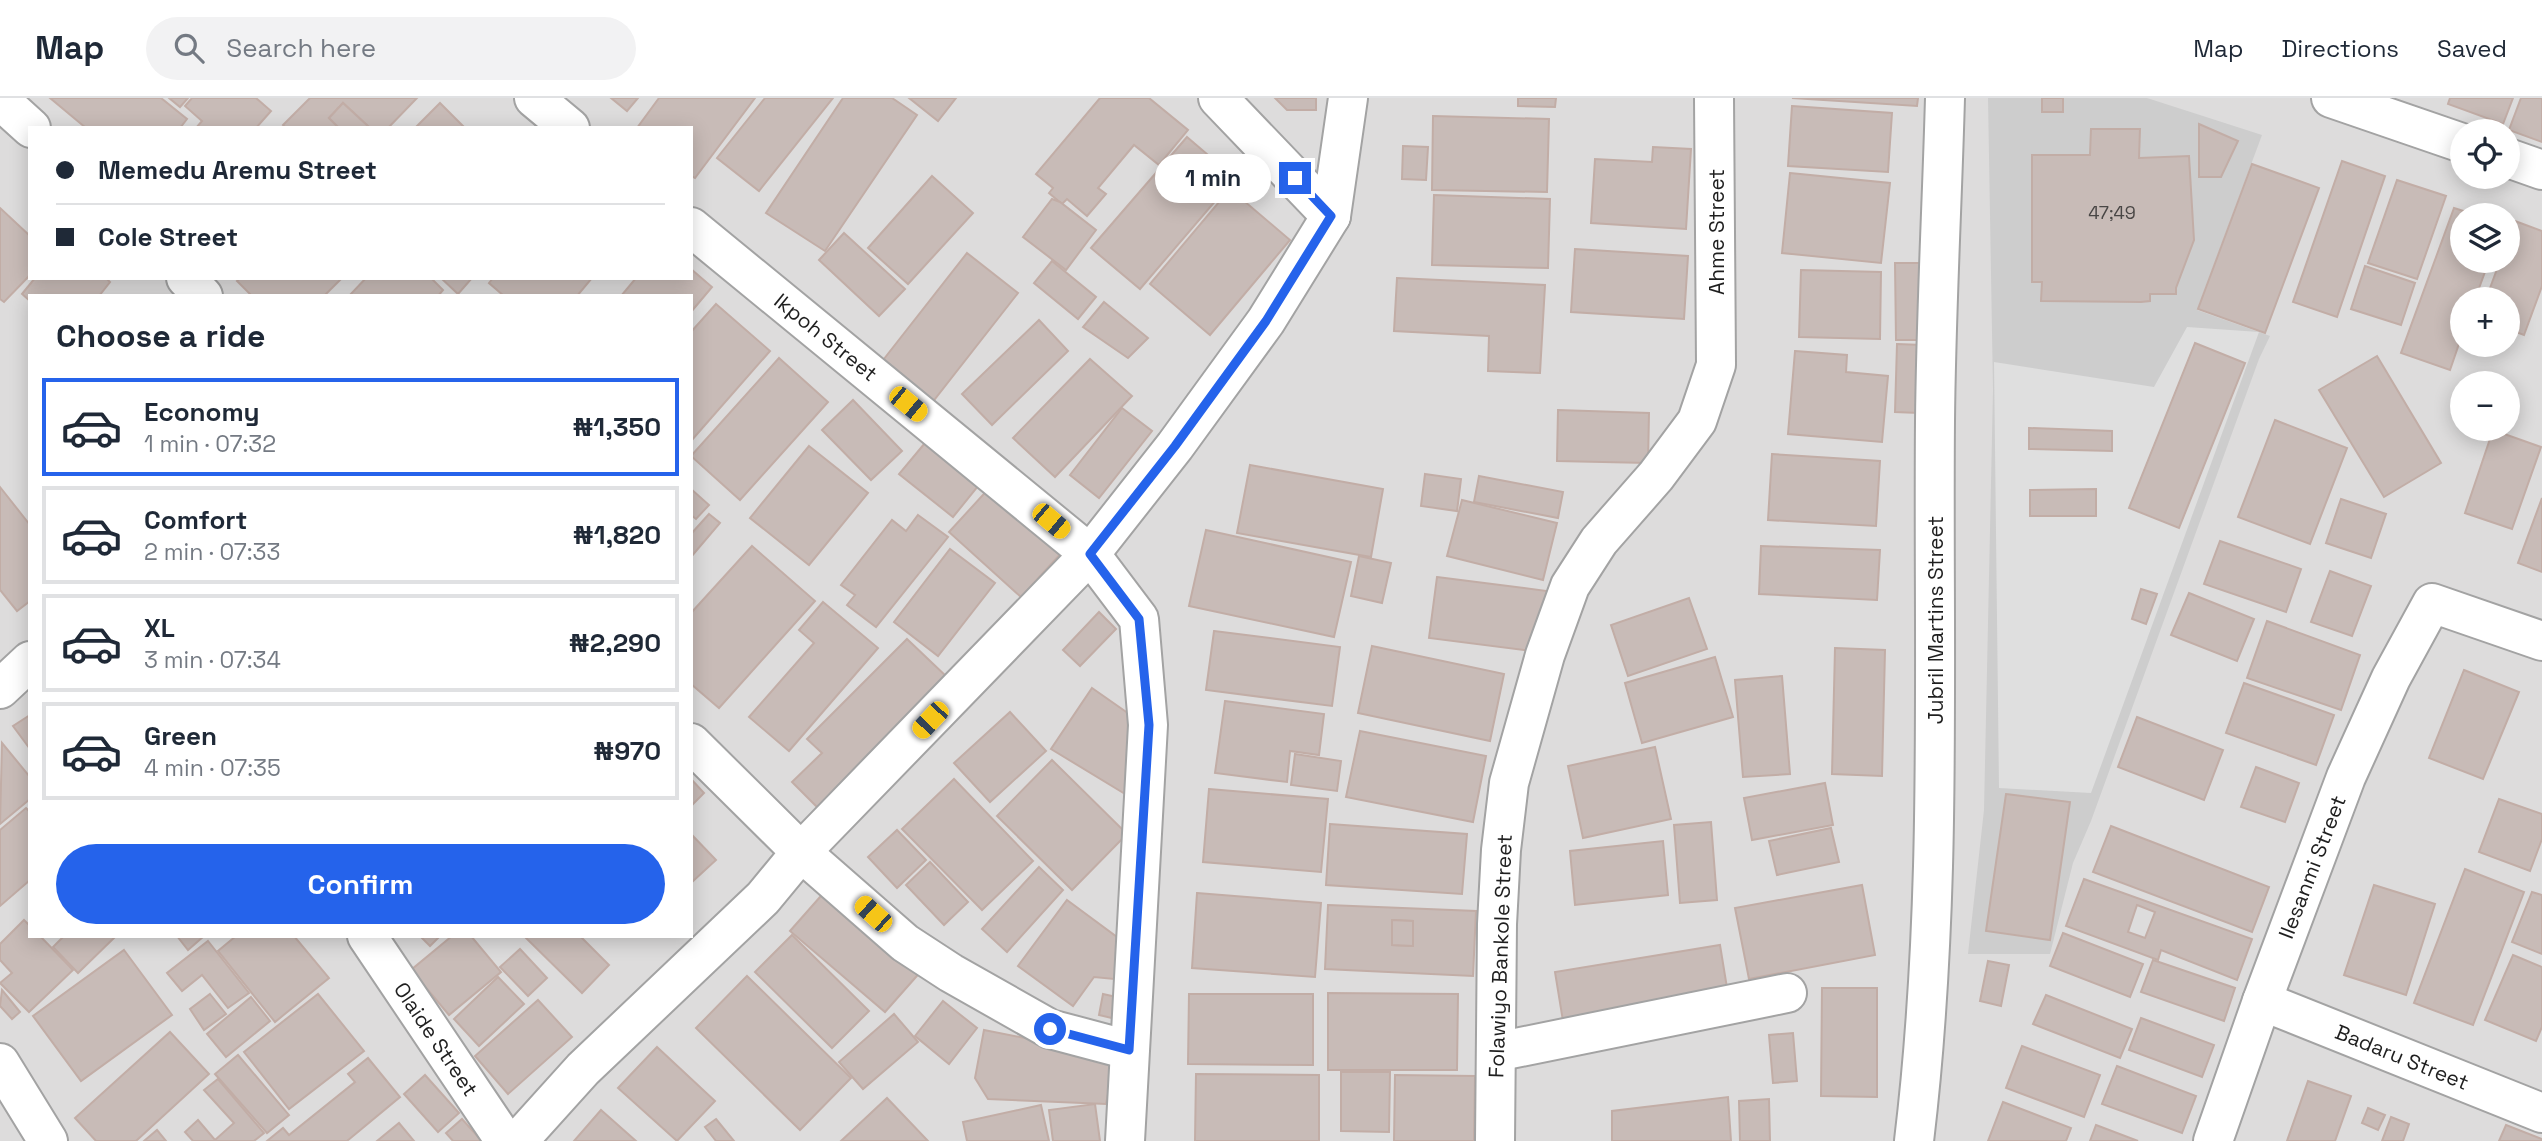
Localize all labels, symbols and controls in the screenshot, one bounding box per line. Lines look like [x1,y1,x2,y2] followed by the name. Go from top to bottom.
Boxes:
[146,17,636,80] search box
[35,27,104,69] text: Map
[170,29,208,67] icon: search
[226,31,376,65] text: Search here
[2193,33,2243,64] text: Map
[2281,33,2399,64] text: Directions
[2437,33,2507,64] text: Saved
[2450,119,2520,441] map controls
[2450,119,2520,189] button: locate
[98,153,377,187] text: Memedu Aremu Street
[1155,154,1270,202] callout: 1 min
[1279,162,1311,194] route end
[1185,163,1241,193] text: 1 min
[1703,169,1730,295] street label: Ahme Street
[2088,201,2136,224] house number: 47;49
[2450,203,2520,273] button: layers
[98,220,238,254] text: Cole Street
[769,287,883,387] street label: Ikpoh Street
[2450,287,2520,357] button: +
[56,316,266,356] text: Choose a ride
[2450,371,2520,441] button: −
[886,383,931,425] car
[144,395,260,429] text: Economy
[60,396,123,459] icon: car
[572,410,661,444] text: ₦1,350
[144,429,276,459] text: 1 min · 07:32
[1029,499,1074,543] car
[144,503,247,537] text: Comfort
[60,504,123,567] icon: car
[1922,516,1949,724] street label: Jubril Martins Street
[573,518,661,552] text: ₦1,820
[144,537,280,567] text: 2 min · 07:33
[144,611,175,645] text: XL
[60,612,123,675] icon: car
[569,626,661,660] text: ₦2,290
[144,645,281,675] text: 3 min · 07:34
[908,697,953,743] car
[144,719,217,753] text: Green
[60,720,123,783] icon: car
[593,734,661,768] text: ₦970
[144,753,281,783] text: 4 min · 07:35
[2272,791,2352,943] street label: Ilesanmi Street
[1482,834,1518,1078] street label: Folawiyo Bankole Street
[56,844,665,924] button: Confirm
[851,892,896,936] car
[388,977,484,1101] street label: Olaide Street
[1034,1013,1066,1045] route start
[2331,1018,2473,1096] street label: Badaru Street

